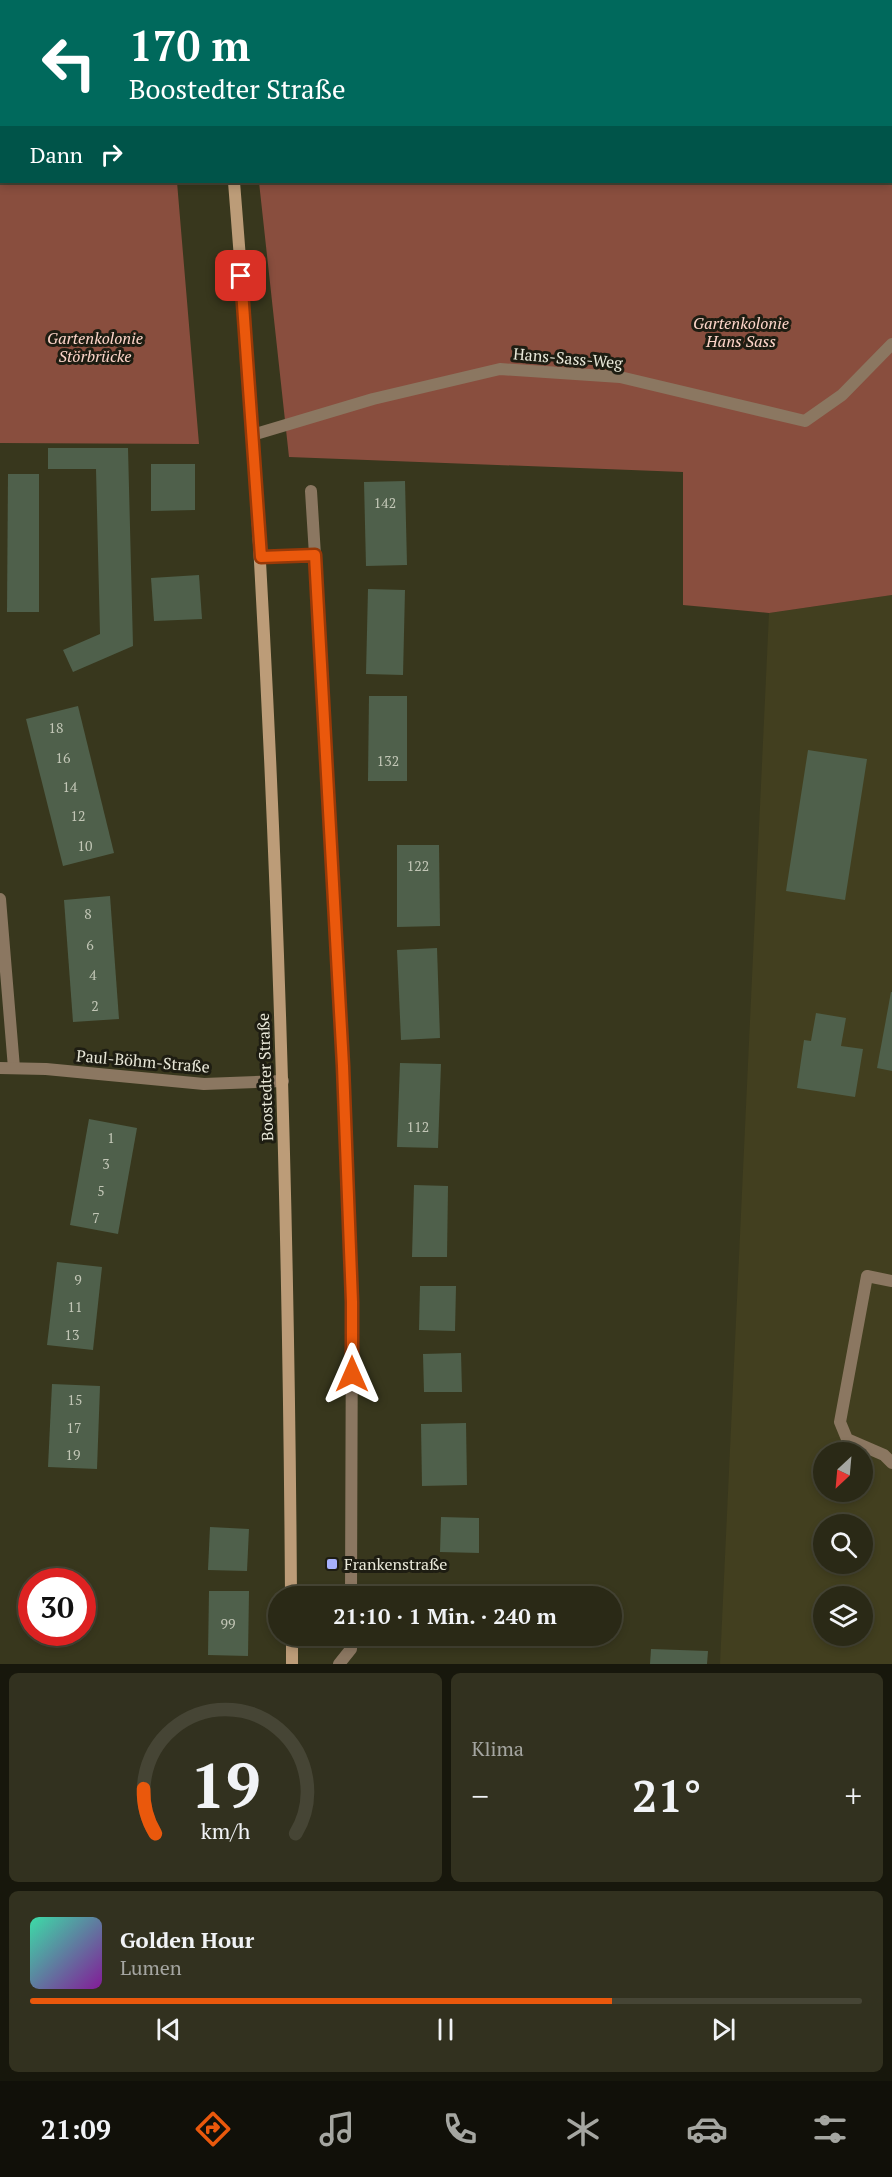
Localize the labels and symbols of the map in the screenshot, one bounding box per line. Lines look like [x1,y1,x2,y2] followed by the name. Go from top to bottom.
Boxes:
[215,250,266,301] pin
[693,312,789,352] park label: Gartenkolonie Hans Sass
[47,327,143,367] park label: Gartenkolonie Störbrücke
[512,342,624,374] street label: Hans-Sass-Weg
[374,493,396,512] house number: 142
[49,718,63,737] house number: 18
[56,748,71,767] house number: 16
[377,751,399,770] house number: 132
[63,777,78,796] house number: 14
[71,806,85,825] house number: 12
[78,836,92,855] house number: 10
[407,856,429,875] house number: 122
[84,904,92,923] house number: 8
[86,935,94,954] house number: 6
[89,965,97,984] house number: 4
[91,996,99,1015] house number: 2
[252,1012,278,1142] street label: Boostedter Straße
[75,1044,211,1078] street label: Paul-Böhm-Straße
[407,1117,429,1136] house number: 112
[107,1128,115,1147] house number: 1
[102,1154,110,1173] house number: 3
[97,1181,105,1200] house number: 5
[92,1208,100,1227] house number: 7
[74,1270,82,1289] house number: 9
[68,1297,82,1316] house number: 11
[65,1325,79,1344] house number: 13
[320,1342,384,1406] position arrow
[68,1390,82,1409] house number: 15
[67,1418,81,1437] house number: 17
[813,1442,873,1502] north arrow
[66,1445,80,1464] house number: 19
[344,1553,447,1575] place label: Frankenstraße
[325,1557,339,1571] marker: Frankenstraße
[18,1568,96,1646] speed limit sign: 30
[221,1614,235,1633] house number: 99

